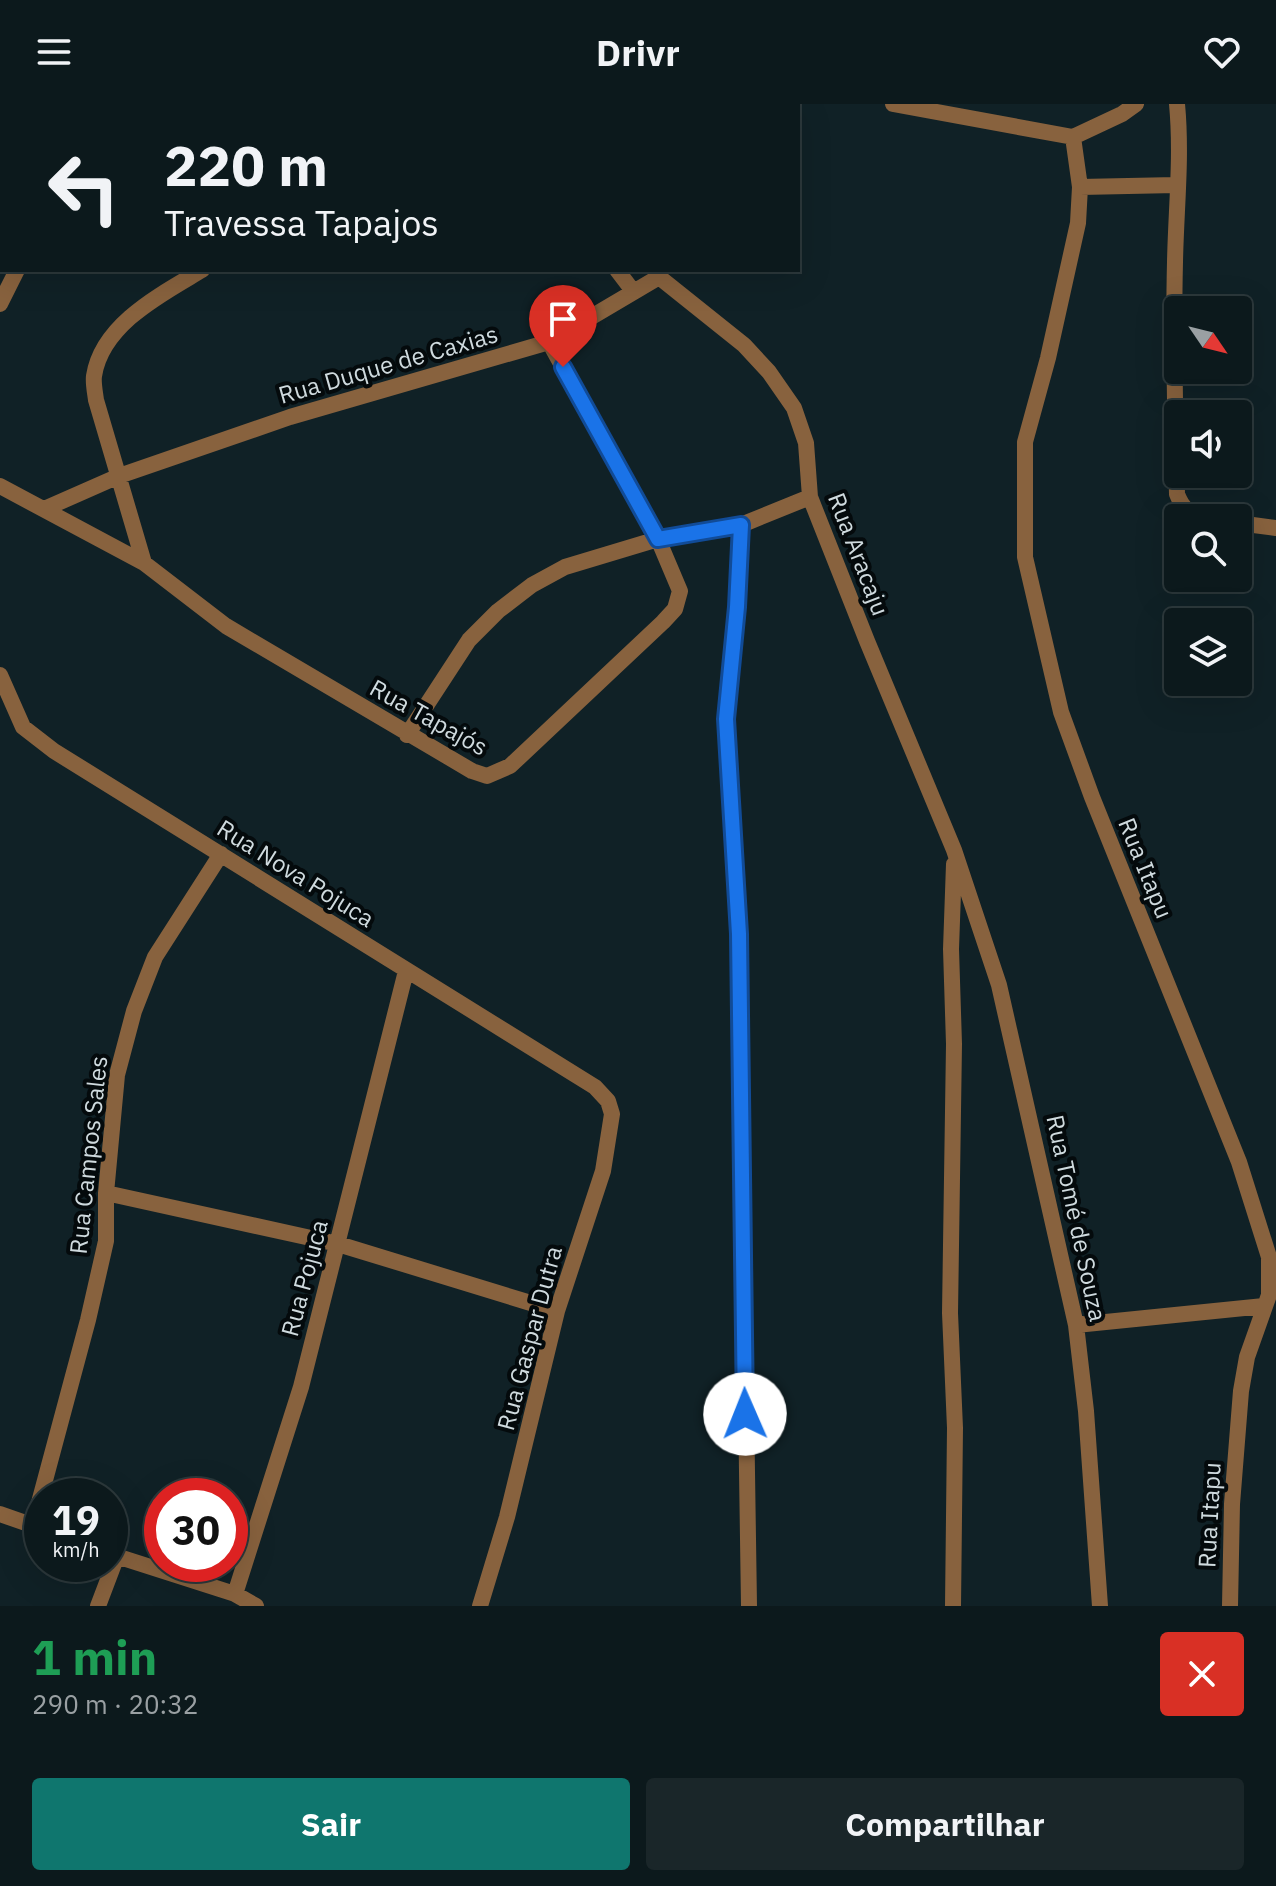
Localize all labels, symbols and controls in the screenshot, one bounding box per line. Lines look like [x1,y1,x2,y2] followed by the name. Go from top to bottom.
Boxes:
[596,29,680,76] text: Drivr
[32,30,76,74] icon: menu
[1200,30,1244,74] icon: heart
[164,129,328,201] text: 220 m
[32,136,136,240] icon: left
[164,199,439,246] text: Travessa Tapajos
[529,285,597,367] pin
[1164,296,1252,384] north arrow
[1164,296,1252,696] map controls
[541,297,585,341] icon: arrive
[275,317,501,411] street label: Rua Duque de Caxias
[1164,400,1252,488] button: sound
[821,488,897,620] street label: Rua Aracaju
[1164,504,1252,592] button: search
[1164,608,1252,696] button: layers
[364,671,494,763] street label: Rua Tapajós
[211,812,381,934] street label: Rua Nova Pojuca
[1111,813,1181,923] street label: Rua Itapu
[62,1054,114,1256] street label: Rua Campos Sales
[1039,1112,1115,1325] street label: Rua Tomé de Souza
[273,1216,335,1340] street label: Rua Pojuca
[489,1242,569,1434] street label: Rua Gaspar Dutra
[703,1372,787,1456] position arrow
[1190,1461,1228,1569] street label: Rua Itapu
[144,1478,248,1582] speed limit sign: 30
[52,1494,100,1546] text: 19
[52,1536,100,1563] text: km/h
[32,1626,157,1688] text: 1 min
[1160,1632,1244,1716] button: close
[32,1687,198,1721] text: 290 m · 20:32
[32,1778,630,1870] button: Sair
[646,1778,1244,1870] button: Compartilhar

